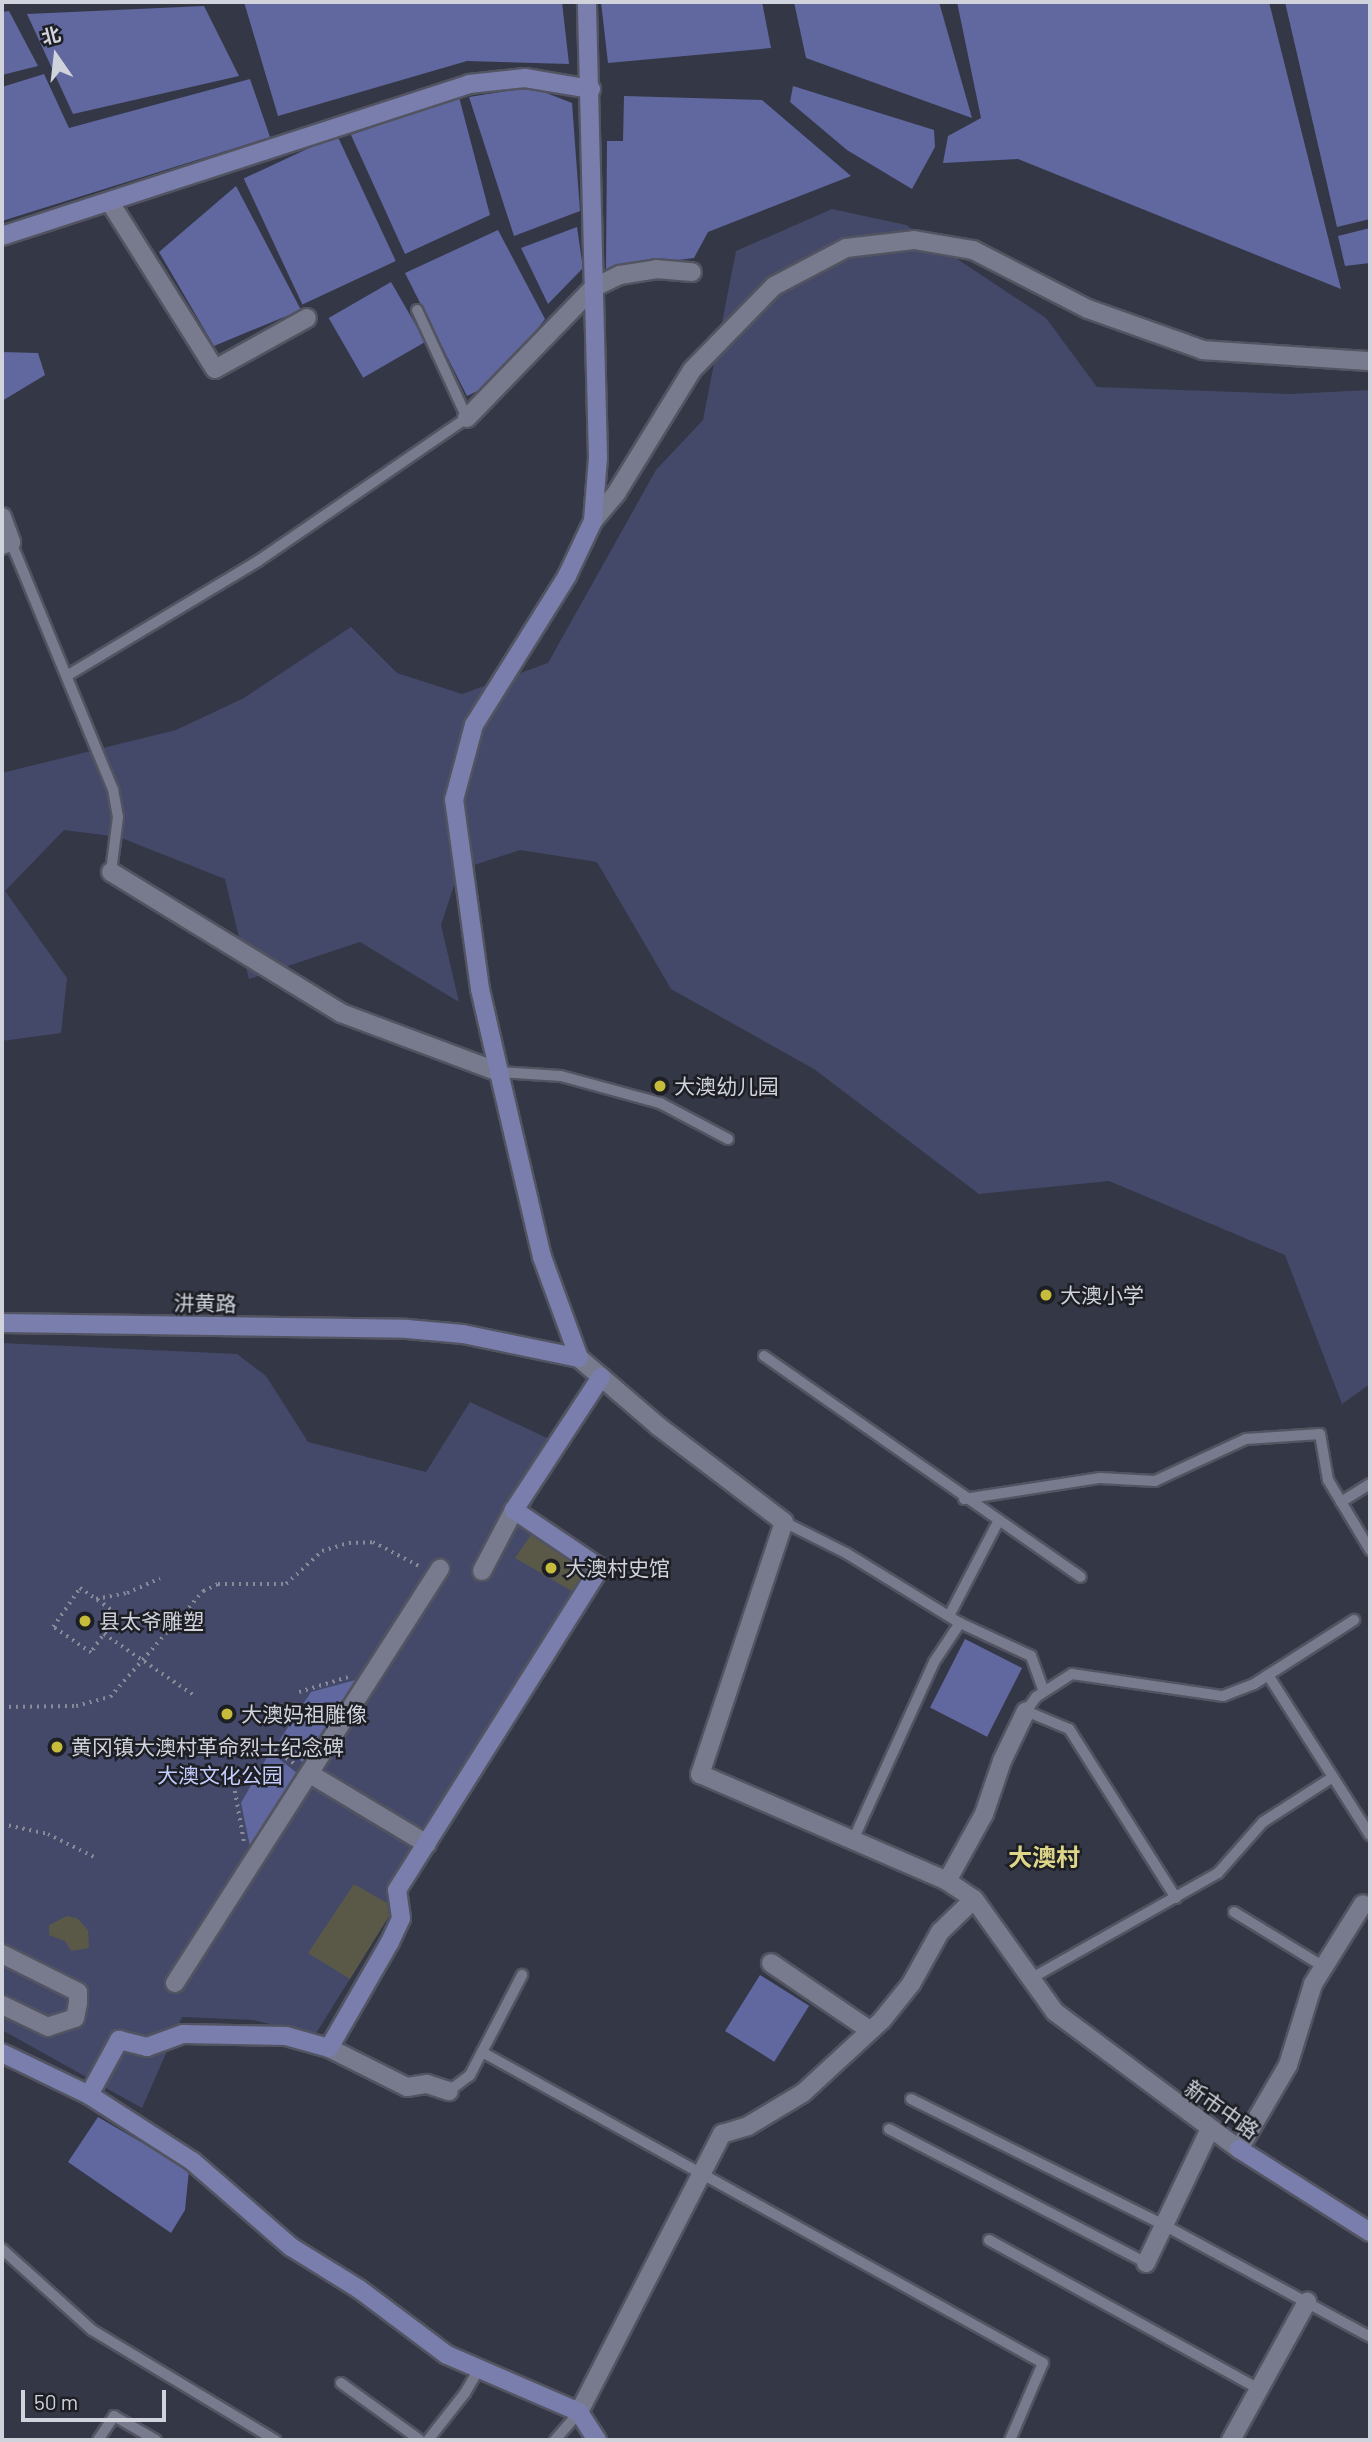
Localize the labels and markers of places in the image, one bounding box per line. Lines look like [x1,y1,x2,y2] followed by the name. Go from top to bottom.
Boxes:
[674,1073,779,1099] place label: 大澳幼儿园
[652,1078,668,1094] marker: 大澳幼儿园
[1060,1282,1144,1308] place label: 大澳小学
[1038,1287,1054,1303] marker: 大澳小学
[565,1555,670,1581] place label: 大澳村史馆
[543,1560,559,1576] marker: 大澳村史馆
[99,1608,204,1634] place label: 县太爷雕塑
[77,1613,93,1629] marker: 县太爷雕塑
[241,1701,367,1727] place label: 大澳妈祖雕像
[219,1706,235,1722] marker: 大澳妈祖雕像
[71,1734,344,1760] place label: 黄冈镇大澳村革命烈士纪念碑
[49,1739,65,1755] marker: 黄冈镇大澳村革命烈士纪念碑

